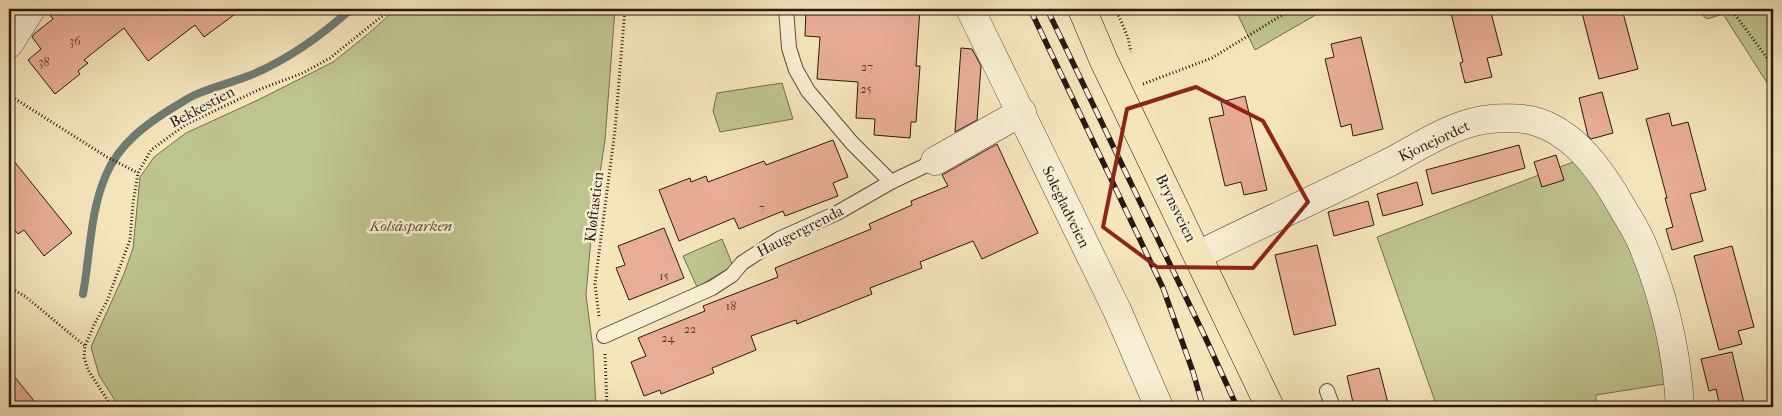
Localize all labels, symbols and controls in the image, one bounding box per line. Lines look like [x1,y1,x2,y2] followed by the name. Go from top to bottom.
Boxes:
[69,34,81,48] house number: 36
[39,55,49,69] house number: 38
[861,60,873,74] house number: 27
[166,82,238,132] street label: Bekkestien
[860,82,872,96] house number: 25
[1395,116,1473,165] street label: Kjonejordet
[1038,163,1094,251] street label: Solegladveien
[581,170,607,243] street label: Kløftastien
[1152,171,1200,245] street label: Brynsveien
[754,201,847,260] street label: Haugergrenda
[759,201,765,215] house number: 7
[369,217,452,235] park label: Kolsåsparken
[659,269,669,283] house number: 15
[726,299,736,313] house number: 18
[684,322,696,336] house number: 22
[661,331,676,345] house number: 24

